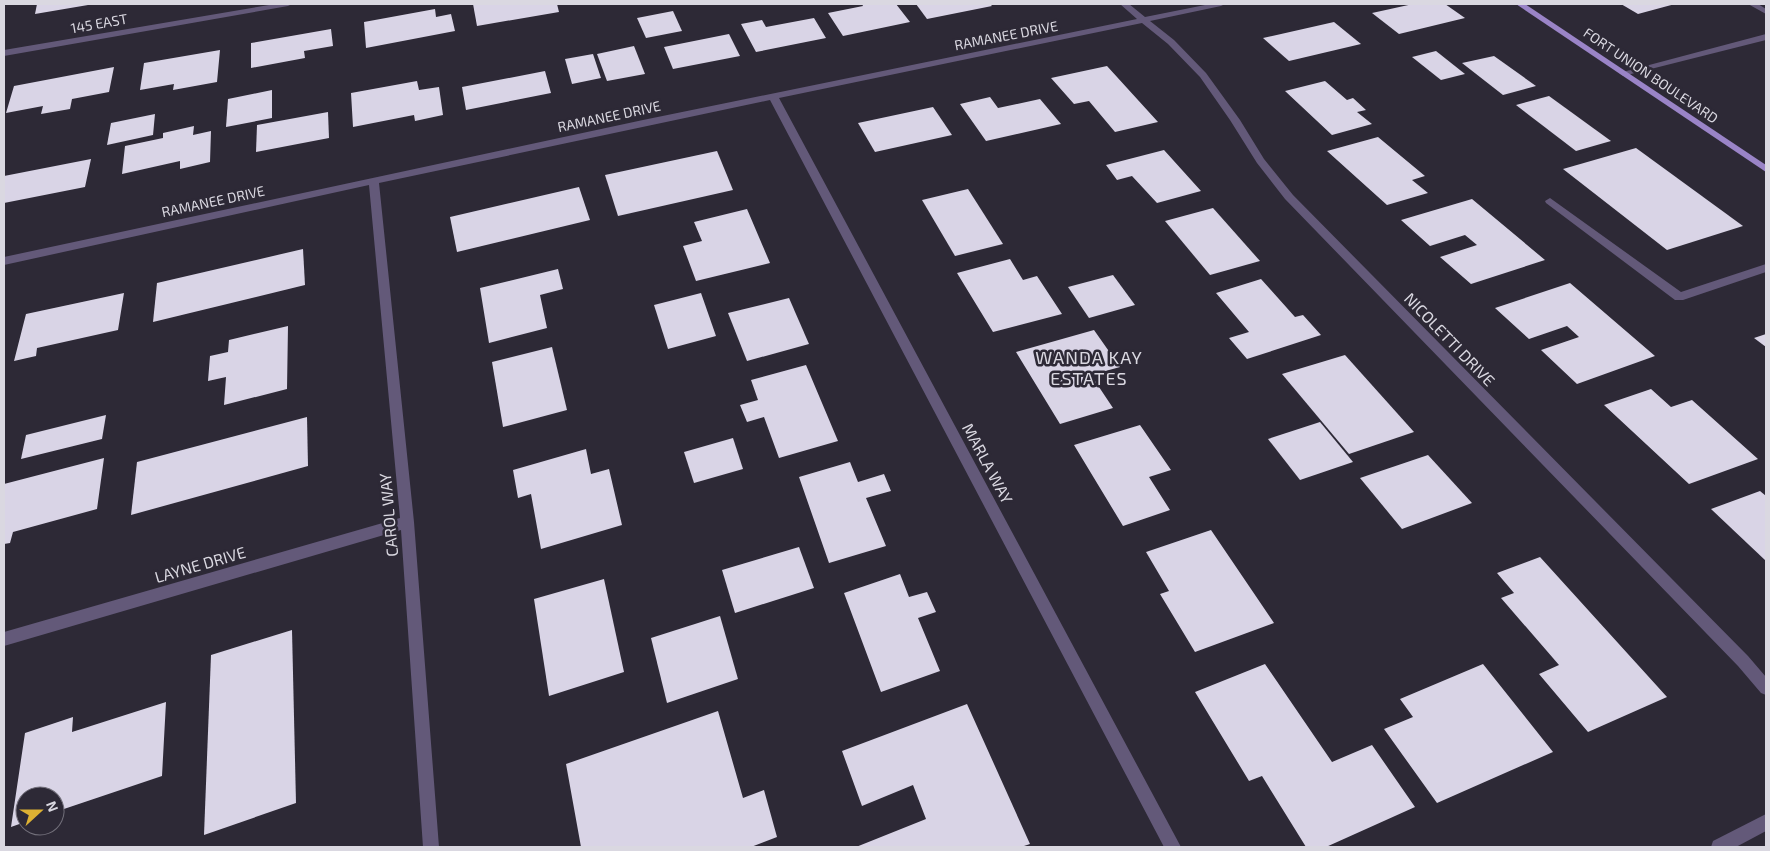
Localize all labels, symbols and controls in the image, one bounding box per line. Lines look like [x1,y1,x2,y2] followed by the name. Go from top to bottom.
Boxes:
[69,10,129,36] street label: 145 EAST
[953,17,1059,53] street label: RAMANEE DRIVE
[1581,24,1721,126] street label: FORT UNION BOULEVARD
[556,97,662,135] street label: RAMANEE DRIVE
[160,182,266,220] street label: RAMANEE DRIVE
[1401,288,1499,390] street label: NICOLETTI DRIVE
[1035,346,1143,389] district label: WANDA KAY ESTATES
[959,420,1017,506] street label: MARLA WAY
[375,472,401,558] street label: CAROL WAY
[152,542,248,586] street label: LAYNE DRIVE
[15,786,65,836] north arrow
[43,798,62,814] text: N

